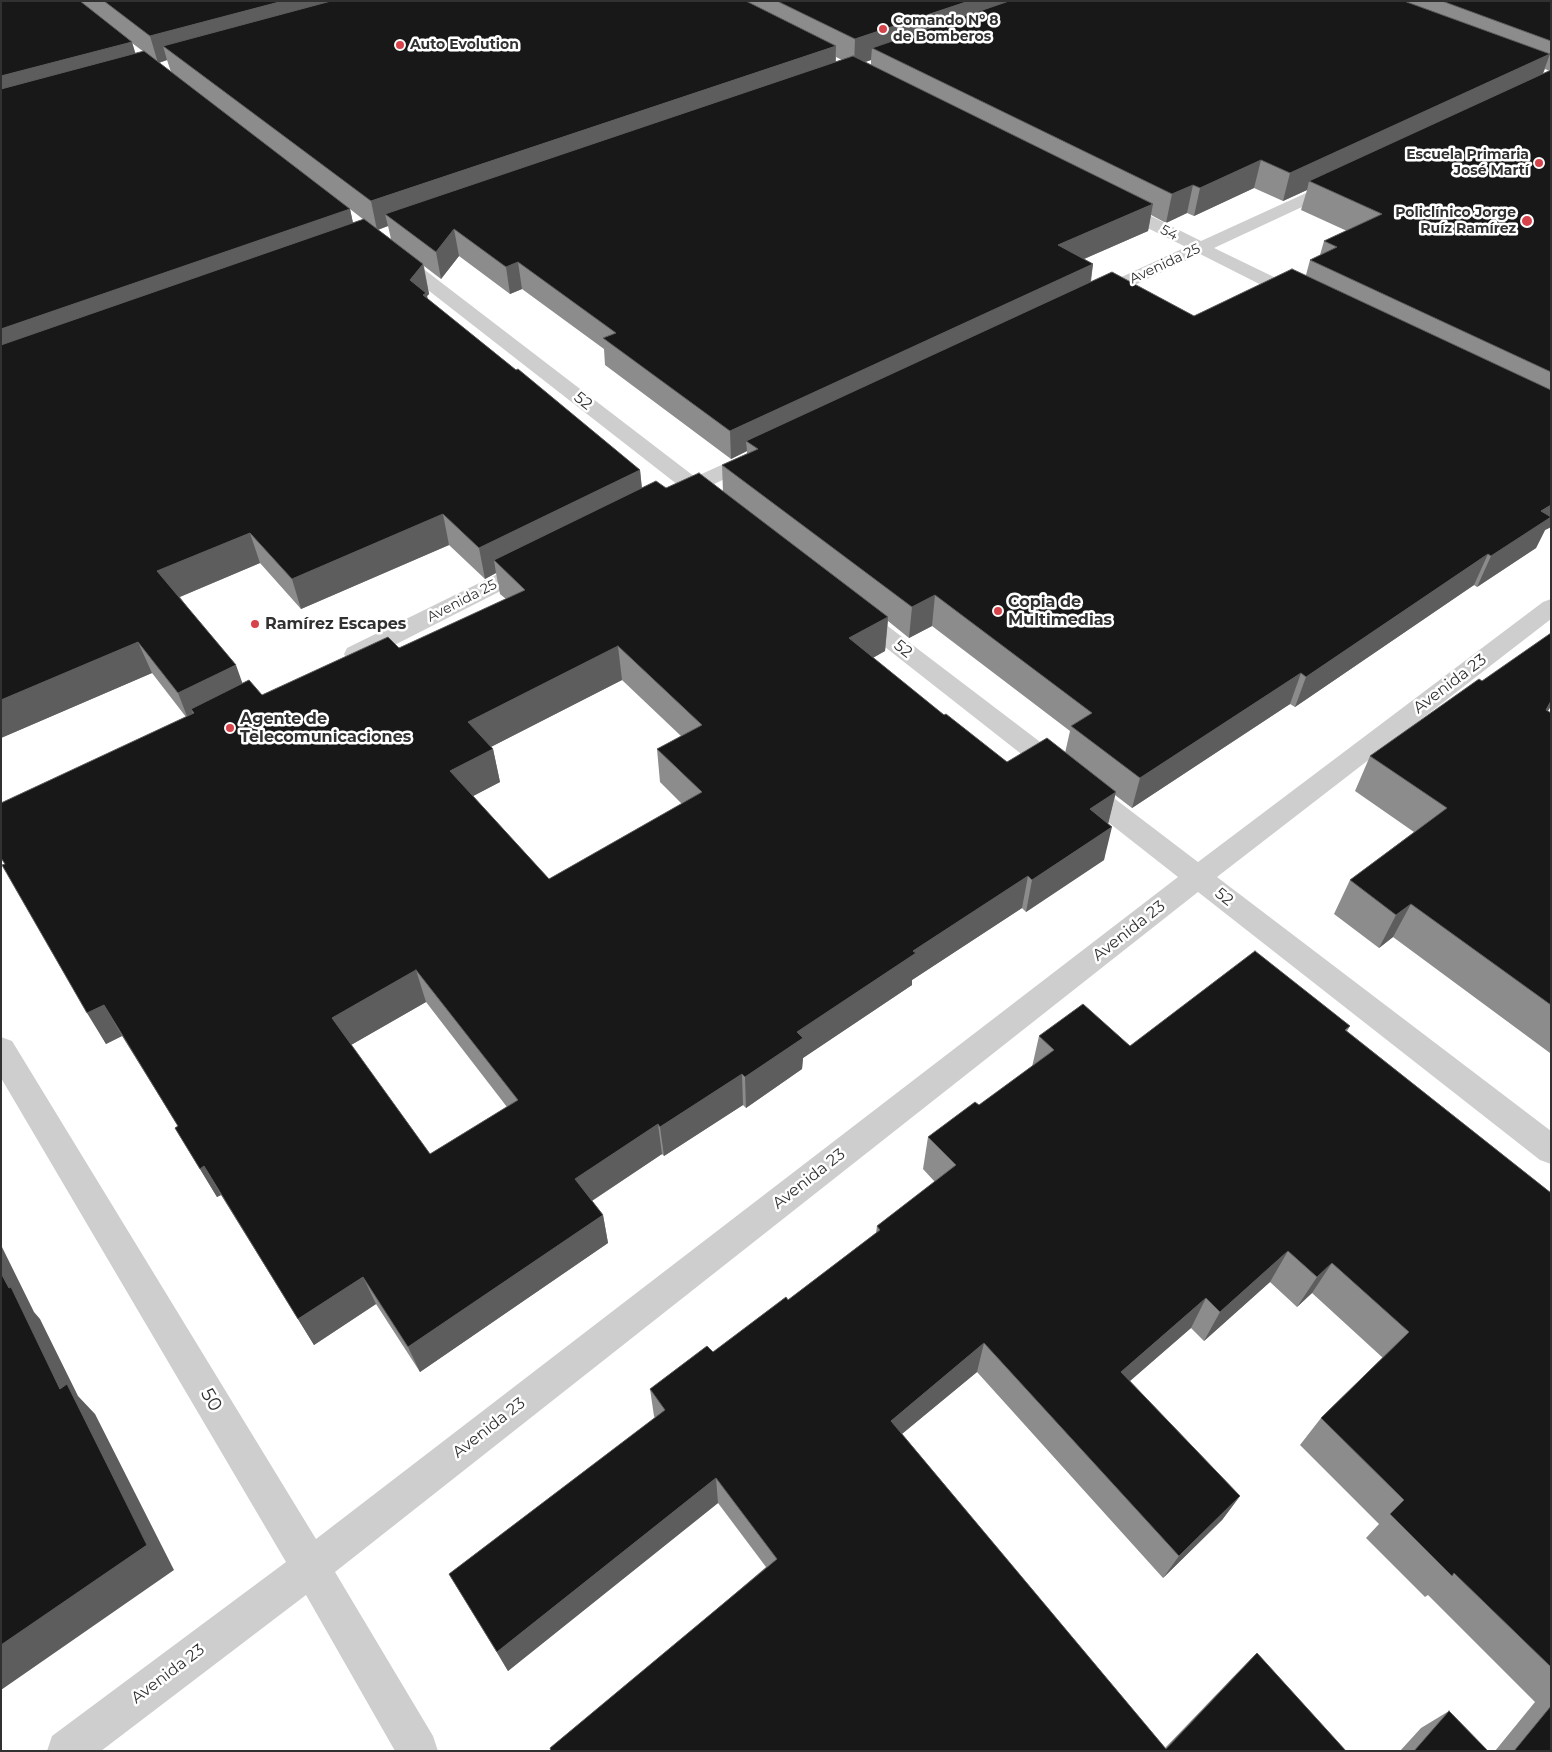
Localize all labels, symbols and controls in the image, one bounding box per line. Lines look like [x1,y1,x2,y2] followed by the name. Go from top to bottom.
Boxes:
[893,13,998,46] place label: Comando Nº 8 de Bomberos
[877,23,889,35] marker: Comando Nº 8 de Bomberos
[410,37,519,53] place label: Auto Evolution
[394,39,406,51] marker: Auto Evolution
[1406,147,1529,180] place label: Escuela Primaria José Martí
[1533,157,1545,169] marker: Escuela Primaria José Martí
[1395,205,1516,238] place label: Policlínico Jorge Ruíz Ramírez
[1520,214,1534,228] marker: Policlínico Jorge Ruíz Ramírez
[1158,222,1180,244] street label: 54
[1127,240,1203,288] street label: Avenida 25
[570,388,596,414] street label: 52
[424,576,500,626] street label: Avenida 25
[1008,592,1112,630] place label: Copia de Multimedias
[992,605,1004,617] marker: Copia de Multimedias
[265,614,406,634] place label: Ramírez Escapes
[249,618,261,630] marker: Ramírez Escapes
[890,636,916,662] street label: 52
[1410,650,1490,718] street label: Avenida 23
[240,709,411,747] place label: Agente de Telecomunicaciones
[224,722,236,734] marker: Agente de Telecomunicaciones
[1211,884,1237,910] street label: 52
[1089,897,1169,965] street label: Avenida 23
[769,1145,849,1213] street label: Avenida 23
[195,1384,227,1416] street label: 50
[449,1394,529,1462] street label: Avenida 23
[128,1640,208,1708] street label: Avenida 23

